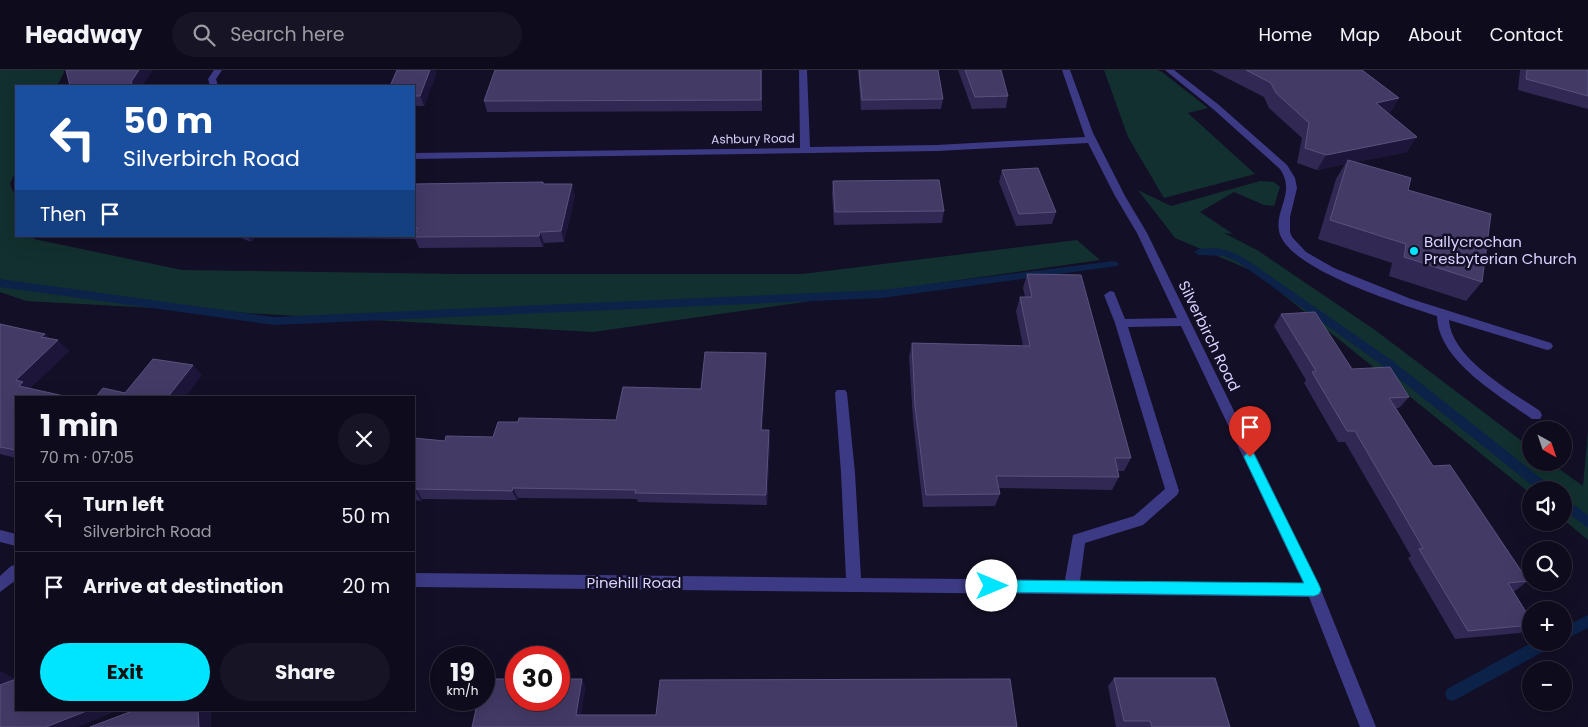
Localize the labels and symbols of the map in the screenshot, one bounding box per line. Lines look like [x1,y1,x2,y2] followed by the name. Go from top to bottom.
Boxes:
[711,129,795,148] street label: Ashbury Road
[1424,231,1577,269] place label: Ballycrochan Presbyterian Church
[1408,245,1420,257] marker: Ballycrochan Presbyterian Church
[1174,277,1245,395] street label: Silverbirch Road
[1229,406,1271,457] pin
[1522,421,1572,471] north arrow
[965,559,1017,611] position arrow
[587,572,681,593] street label: Pinehill Road
[505,646,570,711] speed limit sign: 30

